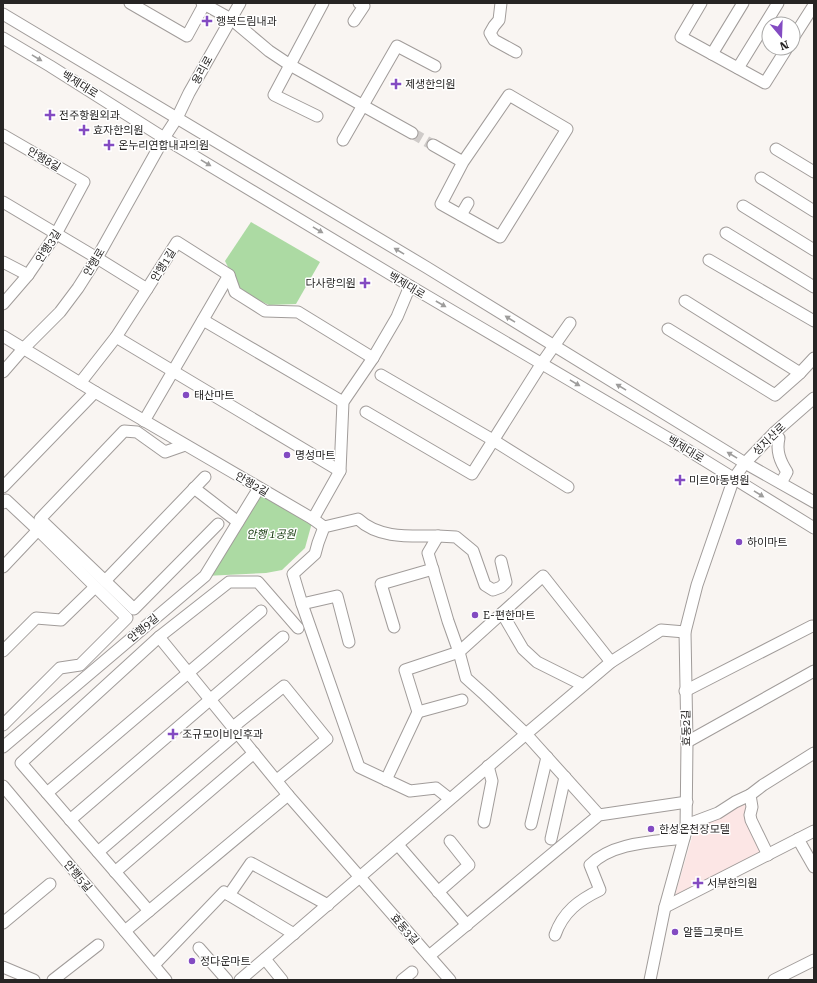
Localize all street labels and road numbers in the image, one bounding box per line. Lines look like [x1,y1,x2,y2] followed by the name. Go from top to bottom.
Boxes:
[189,54,215,87] street label: 용리로
[59,68,100,101] street label: 백제대로
[25,145,63,174] street label: 안행8길
[33,227,64,265] street label: 안행3길
[81,246,108,279] street label: 안행로
[148,246,179,284] street label: 안행1길
[386,269,427,301] street label: 백제대로
[750,421,788,458] street label: 성지산로
[665,433,706,465] street label: 백제대로
[233,470,271,499] street label: 안행2길
[125,612,161,645] street label: 안행9길
[680,710,693,746] street label: 효동2길
[61,858,94,894] street label: 안행5길
[388,911,422,947] street label: 효동3길

